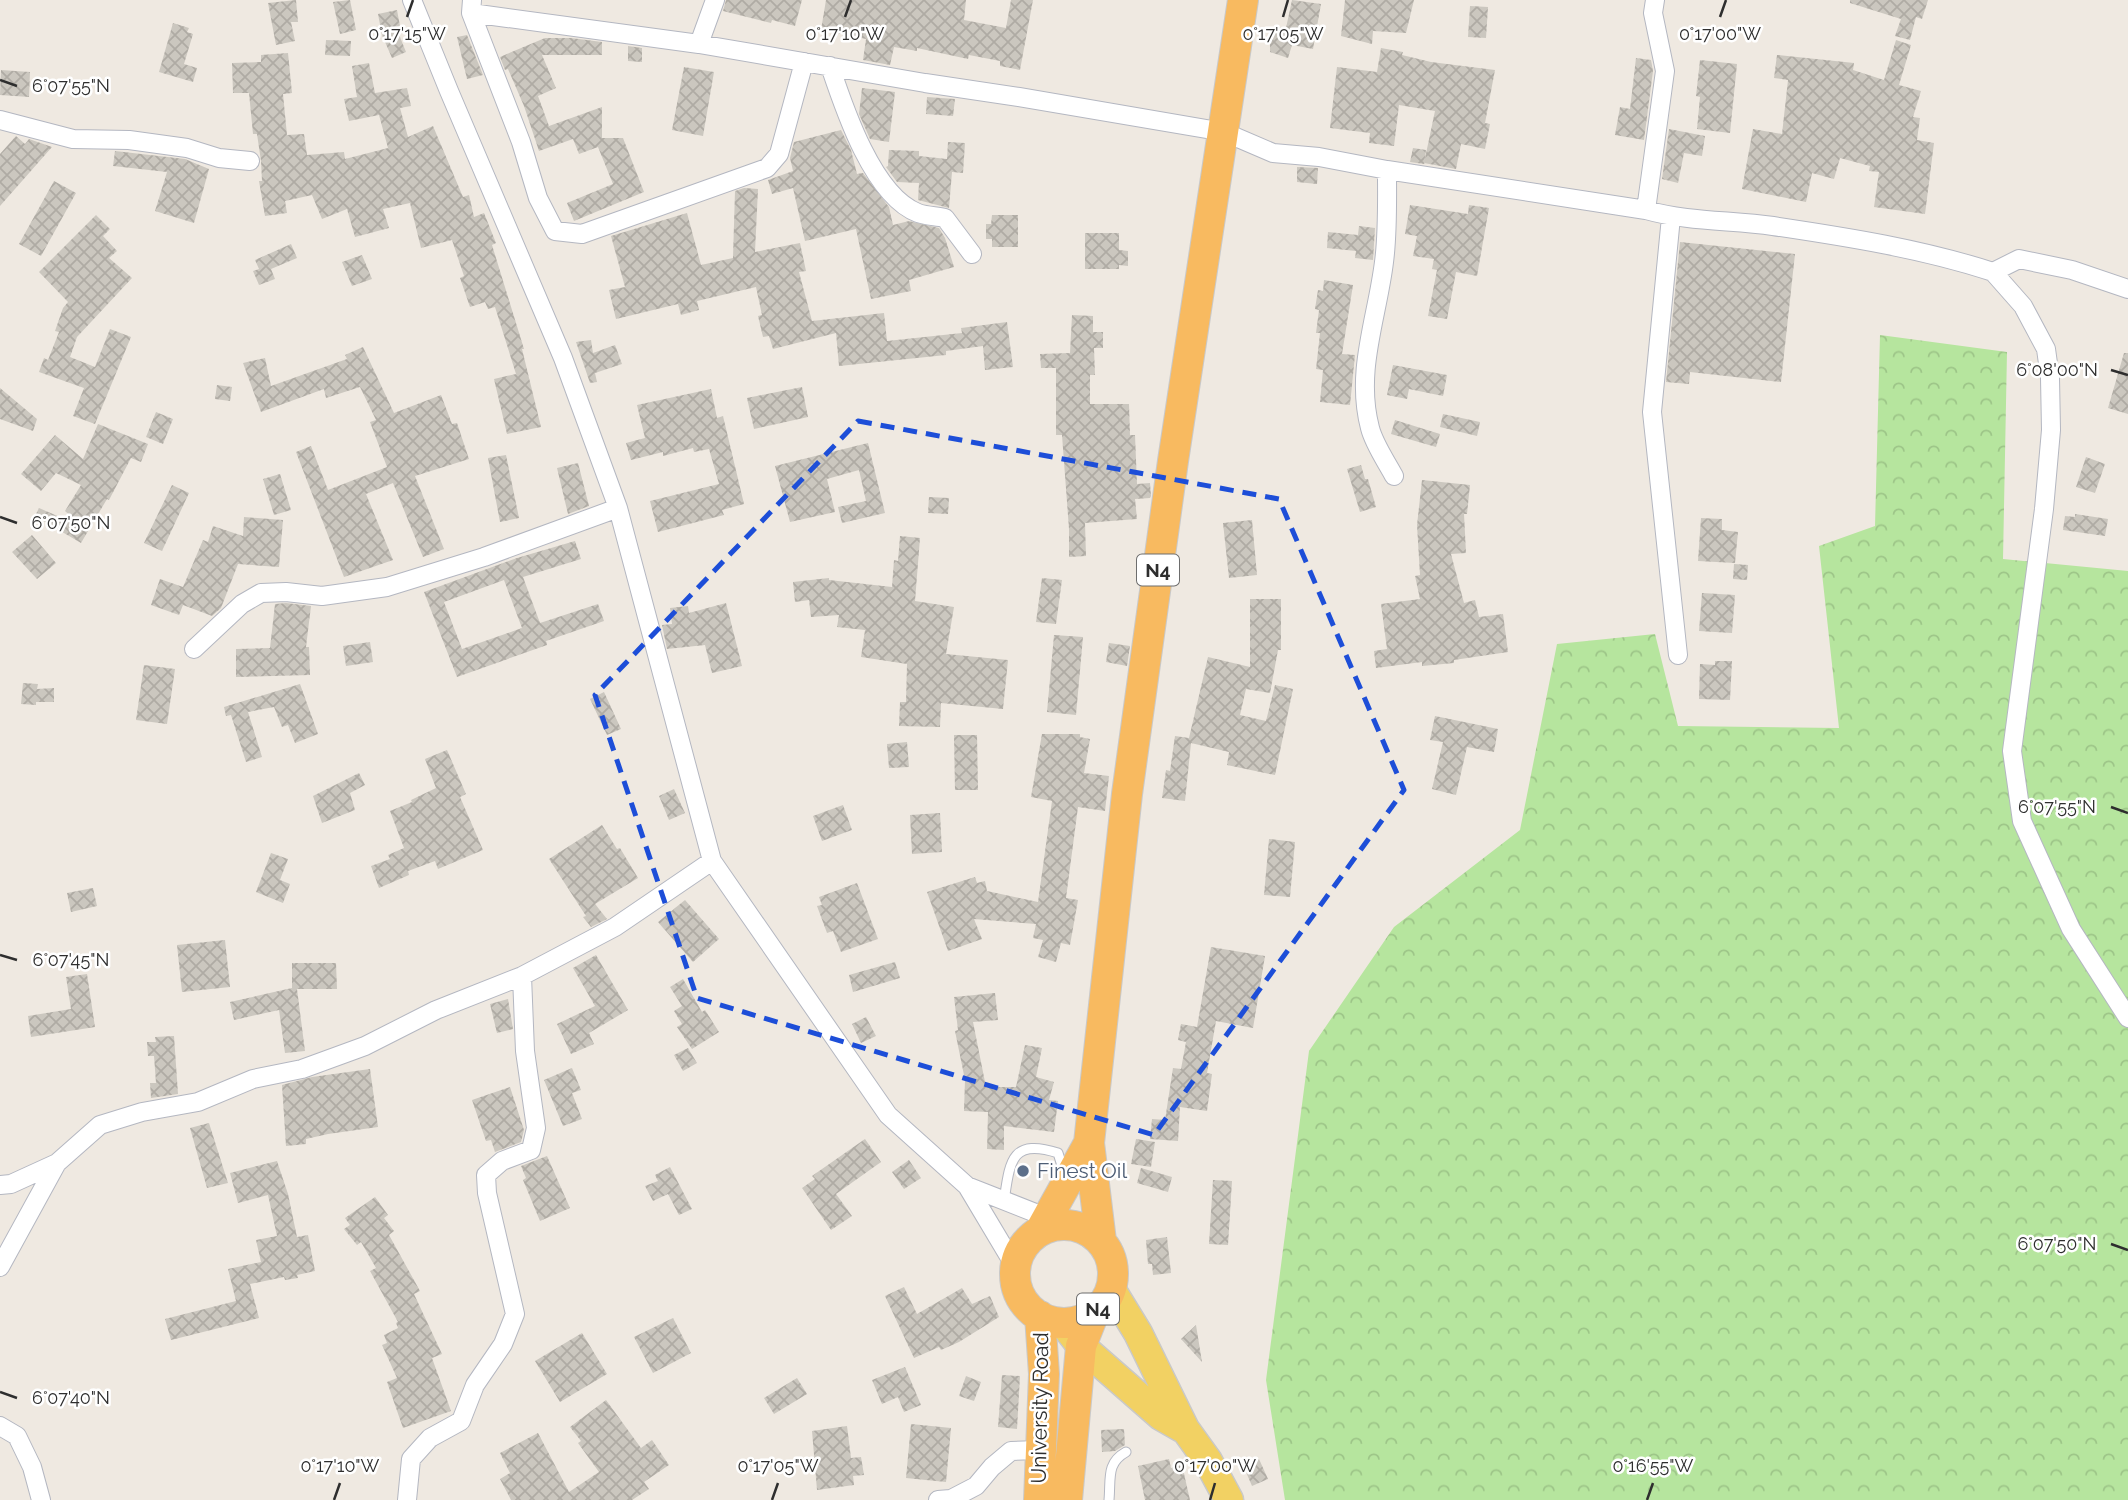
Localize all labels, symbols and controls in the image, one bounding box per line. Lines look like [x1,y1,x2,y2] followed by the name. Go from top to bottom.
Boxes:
[368,23,446,44] text: 0°17'15"W
[806,23,885,44] text: 0°17'10"W
[1243,23,1324,44] text: 0°17'05"W
[1679,23,1761,44] text: 0°17'00"W
[32,75,110,96] text: 6°07'55"N
[2016,359,2098,380] text: 6°08'00"N
[32,512,110,533] text: 6°07'50"N
[1137,554,1179,586] road number: N4
[2018,796,2096,817] text: 6°07'55"N
[33,949,109,970] text: 6°07'45"N
[1037,1158,1127,1183] place label: Finest Oil
[1015,1163,1031,1179] marker: Finest Oil
[2018,1233,2096,1254] text: 6°07'50"N
[1077,1294,1119,1324] road number: N4
[1026,1332,1053,1484] street label: University Road
[32,1387,110,1408] text: 6°07'40"N
[301,1455,380,1476] text: 0°17'10"W
[738,1455,819,1476] text: 0°17'05"W
[1174,1455,1256,1476] text: 0°17'00"W
[1613,1455,1694,1476] text: 0°16'55"W

